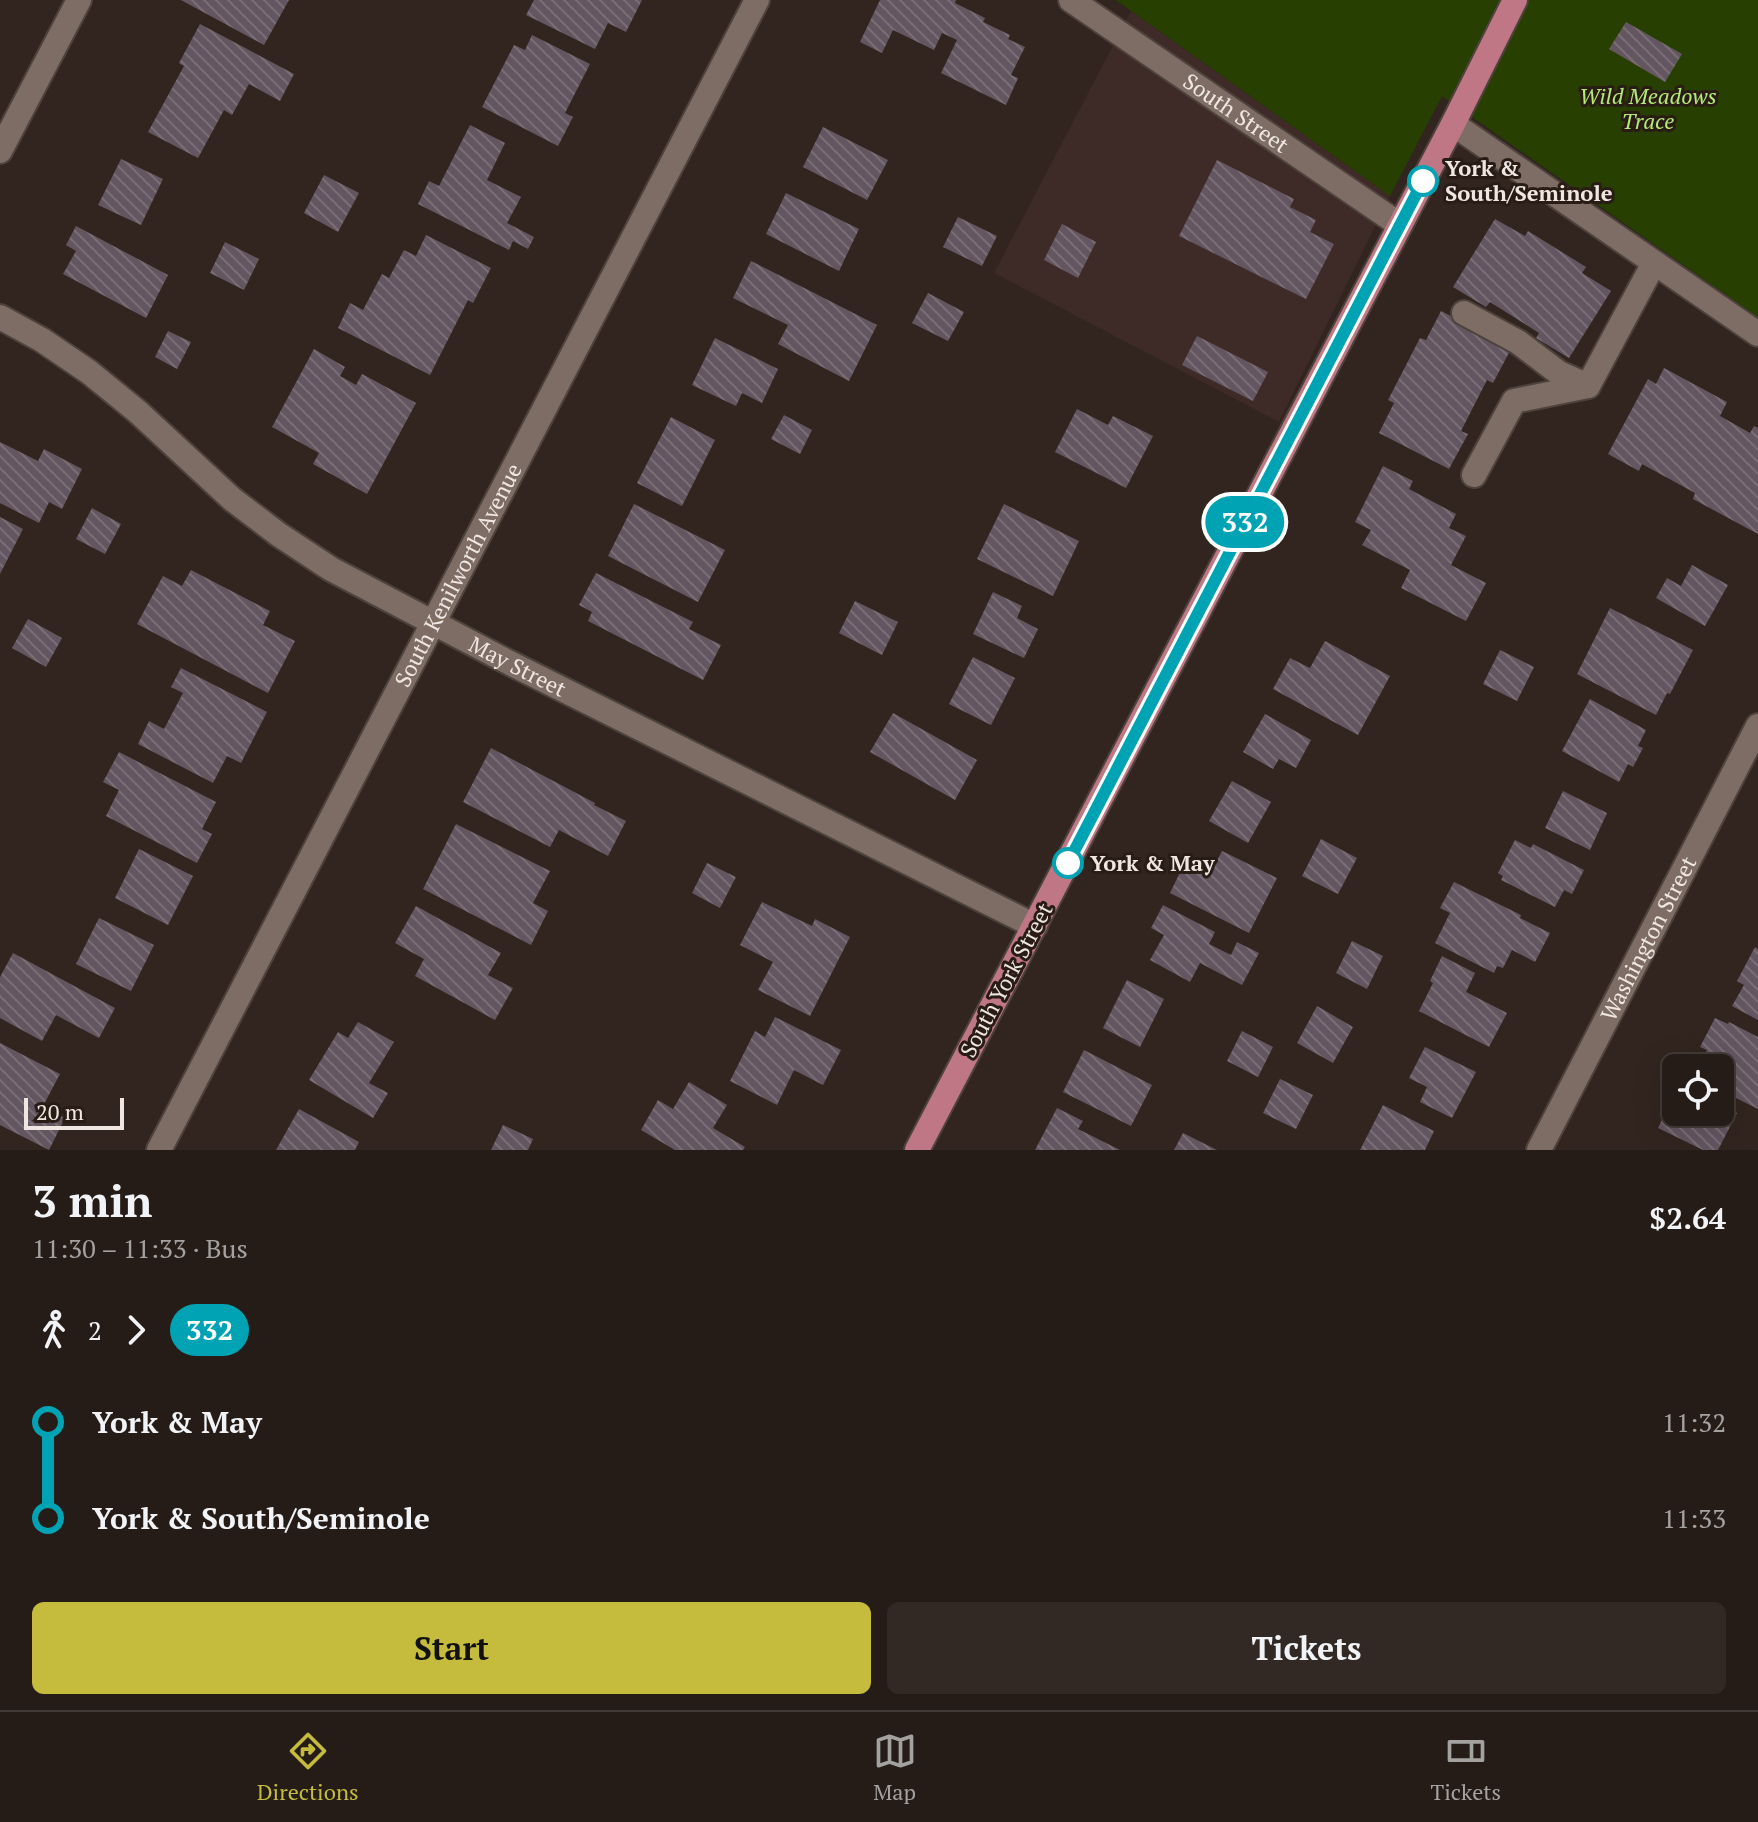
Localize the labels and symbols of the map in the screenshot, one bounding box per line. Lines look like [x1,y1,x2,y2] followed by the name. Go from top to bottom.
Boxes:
[1178,66,1295,159] street label: South Street
[1579,81,1717,135] park label: Wild Meadows Trace
[1445,153,1613,207] place label: York & South/Seminole
[1408,166,1438,196] marker: York & South/Seminole
[387,458,528,692] street label: South Kenilworth Avenue
[1199,496,1291,548] line badge: 332
[464,629,571,703] street label: May Street
[1053,848,1083,878] marker: York & May
[1090,848,1215,877] place label: York & May
[1593,851,1702,1026] street label: Washington Street
[953,897,1059,1062] street label: South York Street
[24,1094,124,1130] scale bar

